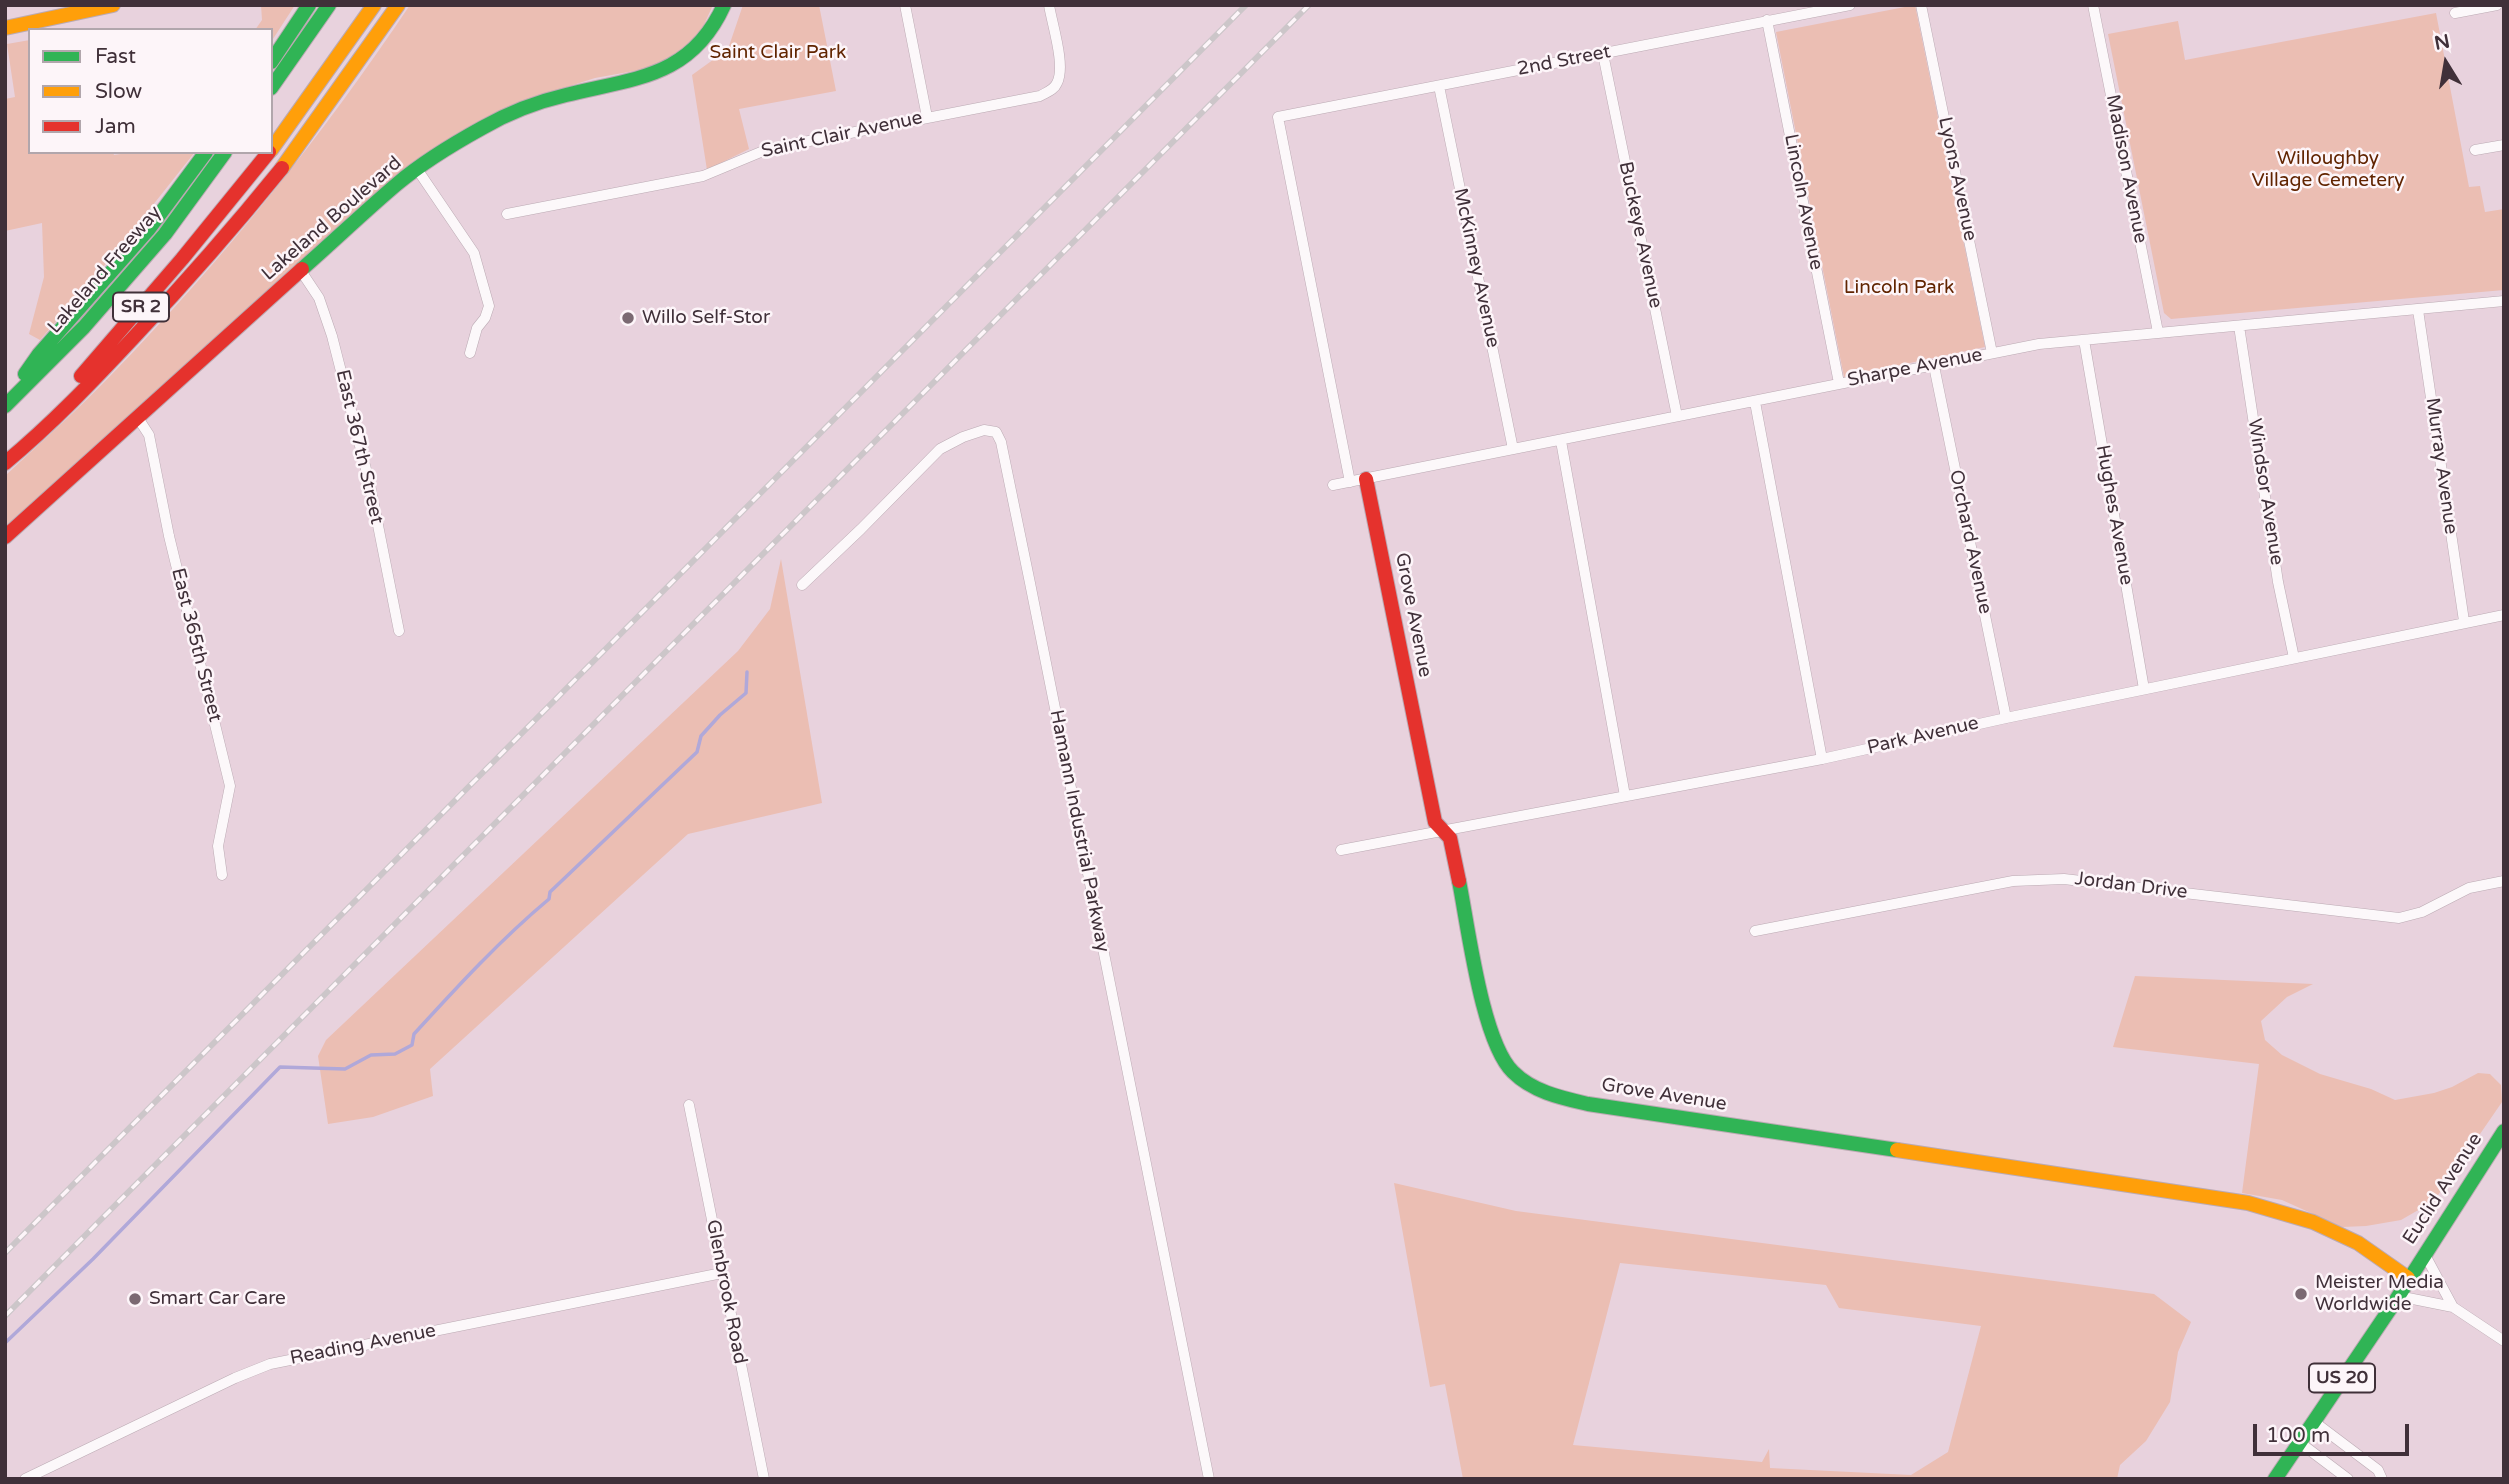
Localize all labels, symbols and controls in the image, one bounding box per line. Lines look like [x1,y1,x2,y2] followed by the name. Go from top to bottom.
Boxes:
[28,28,273,154] legend
[2411,28,2481,98] north arrow
[2432,30,2452,55] text: N
[1515,41,1613,81] street label: 2nd Street
[710,42,846,64] park label: Saint Clair Park
[95,44,136,69] text: Fast
[95,79,142,104] text: Slow
[2100,93,2152,245] street label: Madison Avenue
[759,107,925,163] street label: Saint Clair Avenue
[95,114,136,139] text: Jam
[1933,115,1981,243] street label: Lyons Avenue
[1779,132,1827,272] street label: Lincoln Avenue
[2252,148,2404,192] park label: Willoughby Village Cemetery
[257,152,407,286] street label: Lakeland Boulevard
[1613,160,1667,310] street label: Buckeye Avenue
[1448,186,1504,350] street label: McKinney Avenue
[43,202,167,338] street label: Lakeland Freeway
[1844,277,1954,299] park label: Lincoln Park
[113,292,169,321] road number: SR 2
[642,307,770,329] place label: Willo Self-Stor
[620,310,636,326] marker: Willo Self-Stor
[1846,344,1984,392] street label: Sharpe Avenue
[330,368,388,526] street label: East 367th Street
[2420,396,2462,536] street label: Murray Avenue
[2242,417,2288,567] street label: Windsor Avenue
[2090,443,2138,587] street label: Hughes Avenue
[1944,468,1996,616] street label: Orchard Avenue
[1390,551,1436,679] street label: Grove Avenue
[166,566,226,724] street label: East 365th Street
[1044,708,1114,954] street label: Hamann Industrial Parkway
[1865,712,1981,760] street label: Park Avenue
[2073,868,2189,904] street label: Jordan Drive
[1600,1074,1728,1116] street label: Grove Avenue
[2399,1129,2487,1249] street label: Euclid Avenue
[701,1218,751,1366] street label: Glenbrook Road
[2315,1272,2444,1316] place label: Meister Media Worldwide
[2293,1286,2309,1302] marker: Meister Media Worldwide
[149,1288,286,1310] place label: Smart Car Care
[127,1291,143,1307] marker: Smart Car Care
[288,1320,438,1370] street label: Reading Avenue
[2309,1364,2375,1392] road number: US 20
[2257,1410,2413,1454] scale bar
[2266,1423,2330,1448] text: 100 m

